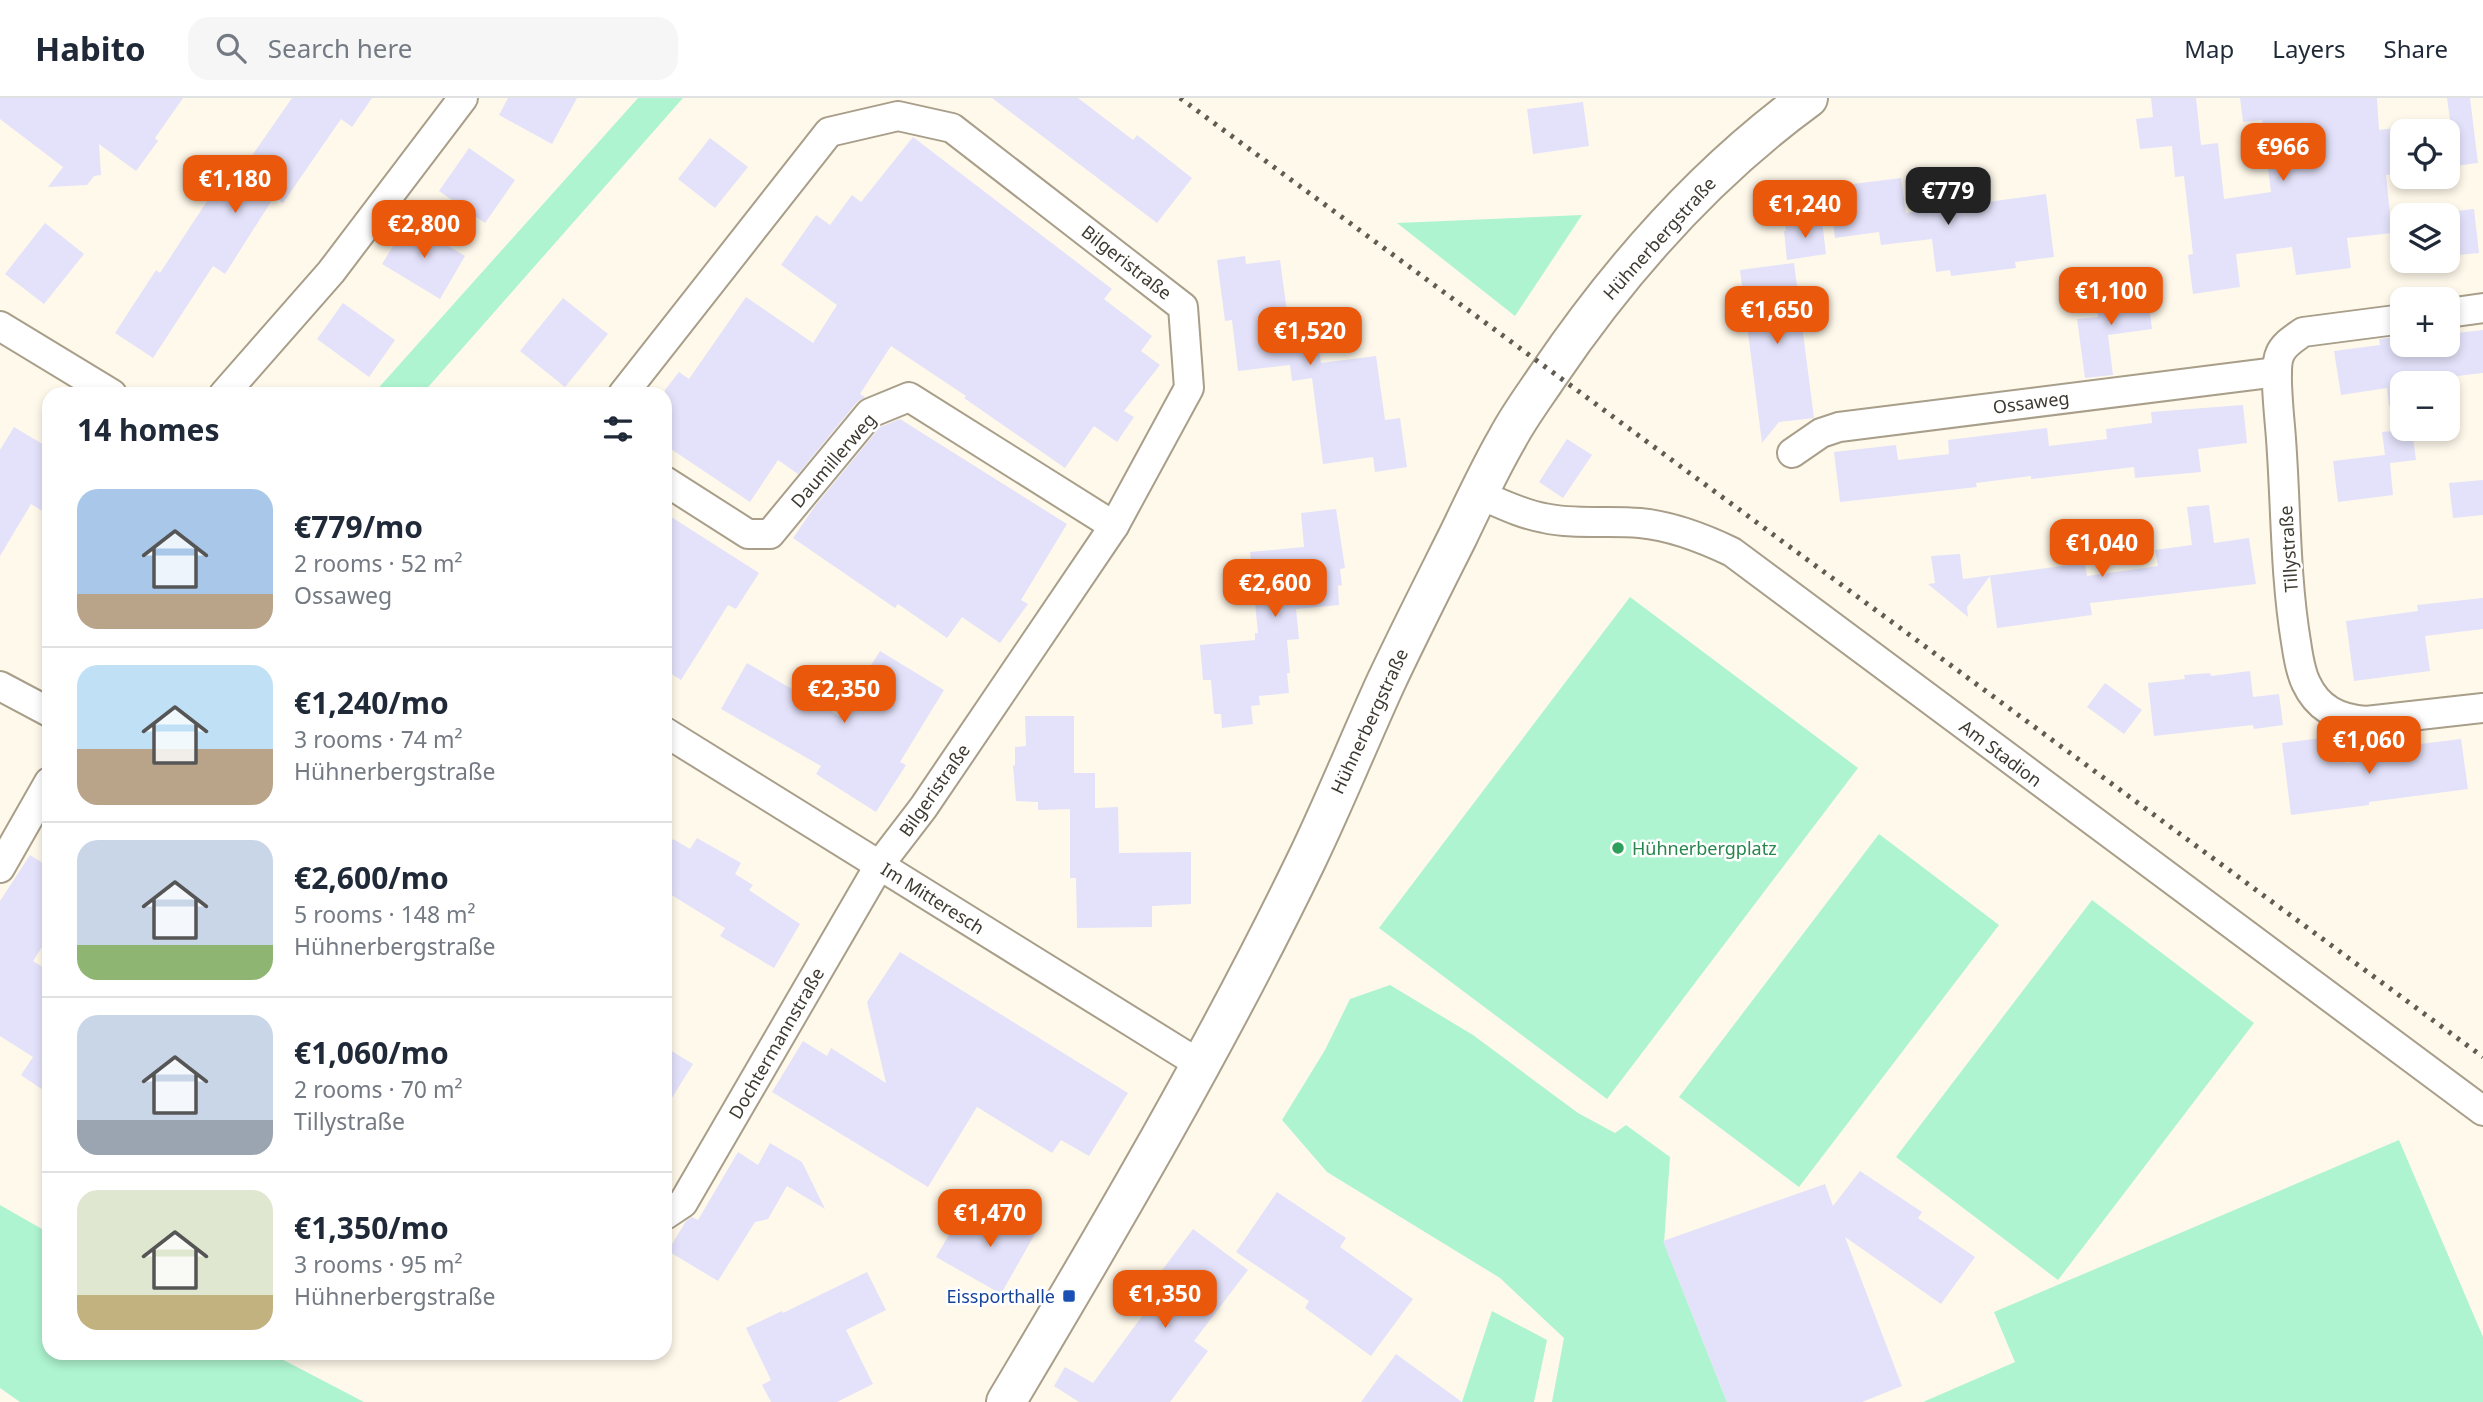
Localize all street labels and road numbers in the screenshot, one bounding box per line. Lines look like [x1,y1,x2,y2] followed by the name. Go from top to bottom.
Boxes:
[1597,171,1721,305] street label: Hühnerbergstraße
[1077,219,1177,305] street label: Bilgeristraße
[1991,385,2071,419] street label: Ossaweg
[785,408,881,512] street label: Daumillerweg
[2273,505,2303,593] street label: Tillystraße
[1325,644,1413,798] street label: Hühnerbergstraße
[1955,714,2047,792] street label: Am Stadion
[893,739,975,841] street label: Bilgeristraße
[877,857,989,939] street label: Im Mitteresch
[723,963,829,1123] street label: Dochtermannstraße

